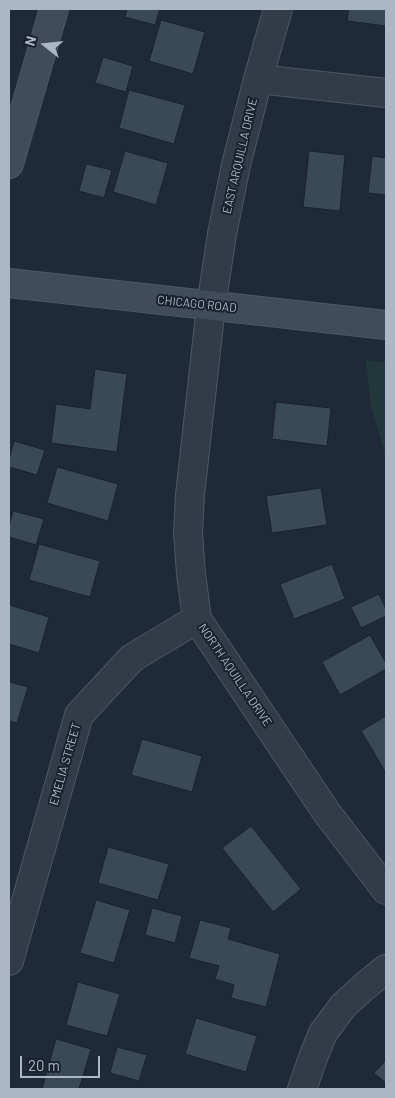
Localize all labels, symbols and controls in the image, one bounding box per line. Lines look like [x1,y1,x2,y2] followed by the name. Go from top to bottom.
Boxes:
[20,20,70,70] north arrow
[21,34,40,48] text: N
[220,97,260,215] street label: EAST ARQUILLA DRIVE
[157,293,237,315] street label: CHICAGO ROAD
[195,621,275,729] street label: NORTH AQUILLA DRIVE
[46,721,84,807] street label: EMELIA STREET
[22,1046,102,1078] scale bar
[28,1056,60,1074] text: 20 m

